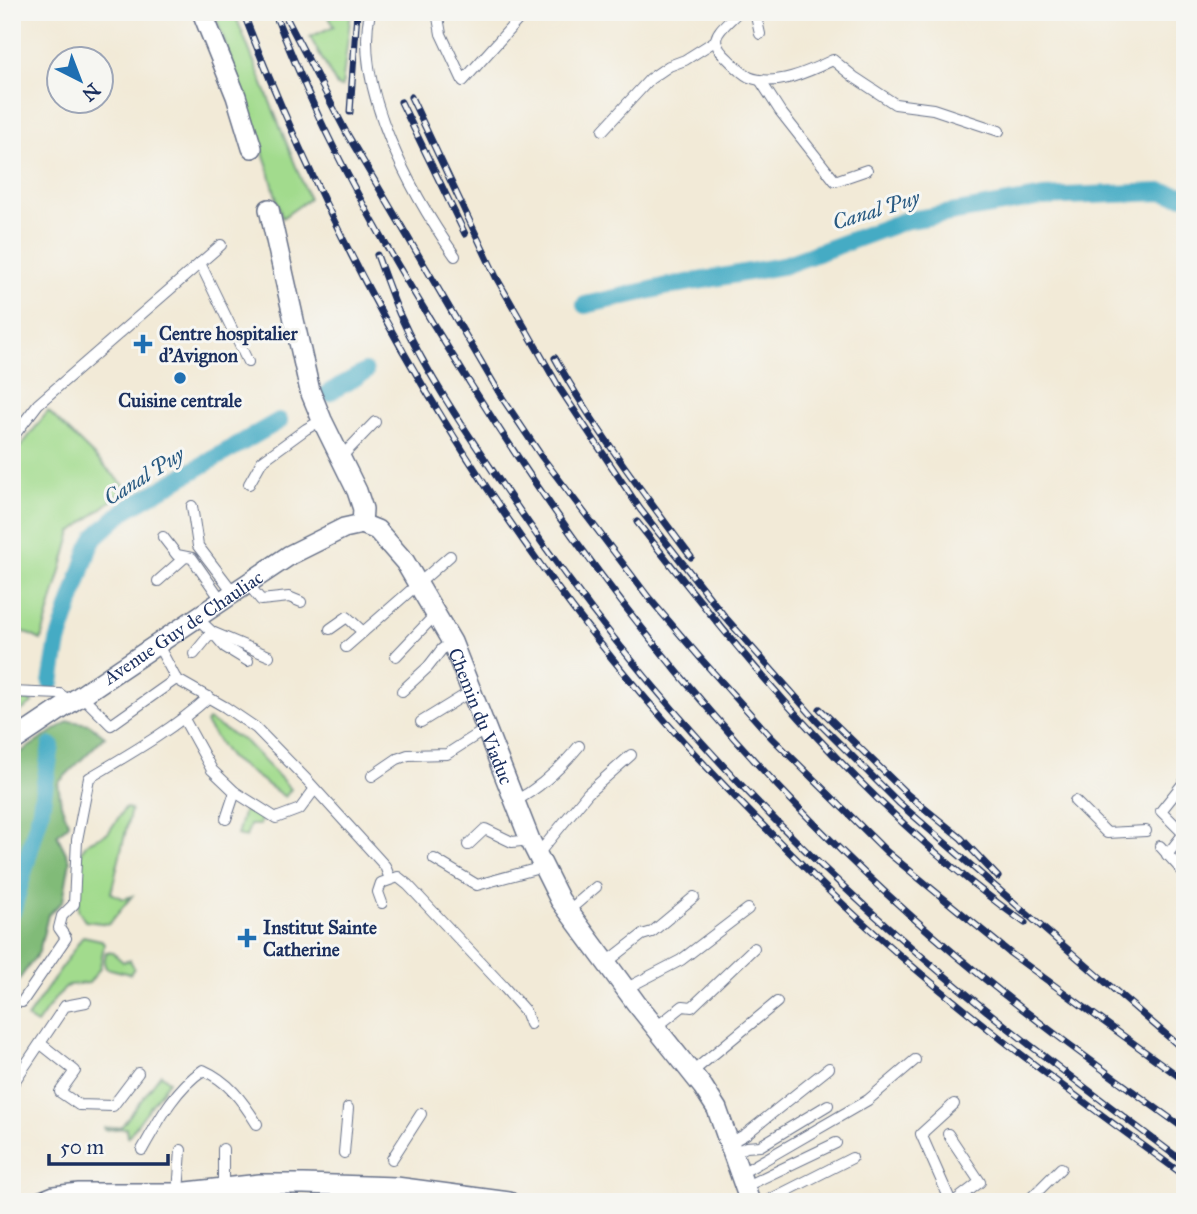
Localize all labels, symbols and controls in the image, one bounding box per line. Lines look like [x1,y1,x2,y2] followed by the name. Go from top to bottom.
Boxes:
[46,46,116,116] north arrow
[77,78,105,106] text: N
[829,184,924,236] water label: Canal Puy
[159,322,299,368] place label: Centre hospitalier d'Avignon
[133,334,153,354] marker: Centre hospitalier d'Avignon
[172,370,188,386] marker: Cuisine centrale
[118,389,242,412] place label: Cuisine centrale
[99,441,190,511] water label: Canal Puy
[98,565,267,690] street label: Avenue Guy de Chauliac
[444,644,518,788] street label: Chemin du Viaduc
[263,916,377,961] place label: Institut Sainte Catherine
[237,928,257,948] marker: Institut Sainte Catherine
[49,1123,168,1167] scale bar
[60,1134,105,1160] text: 50 m

